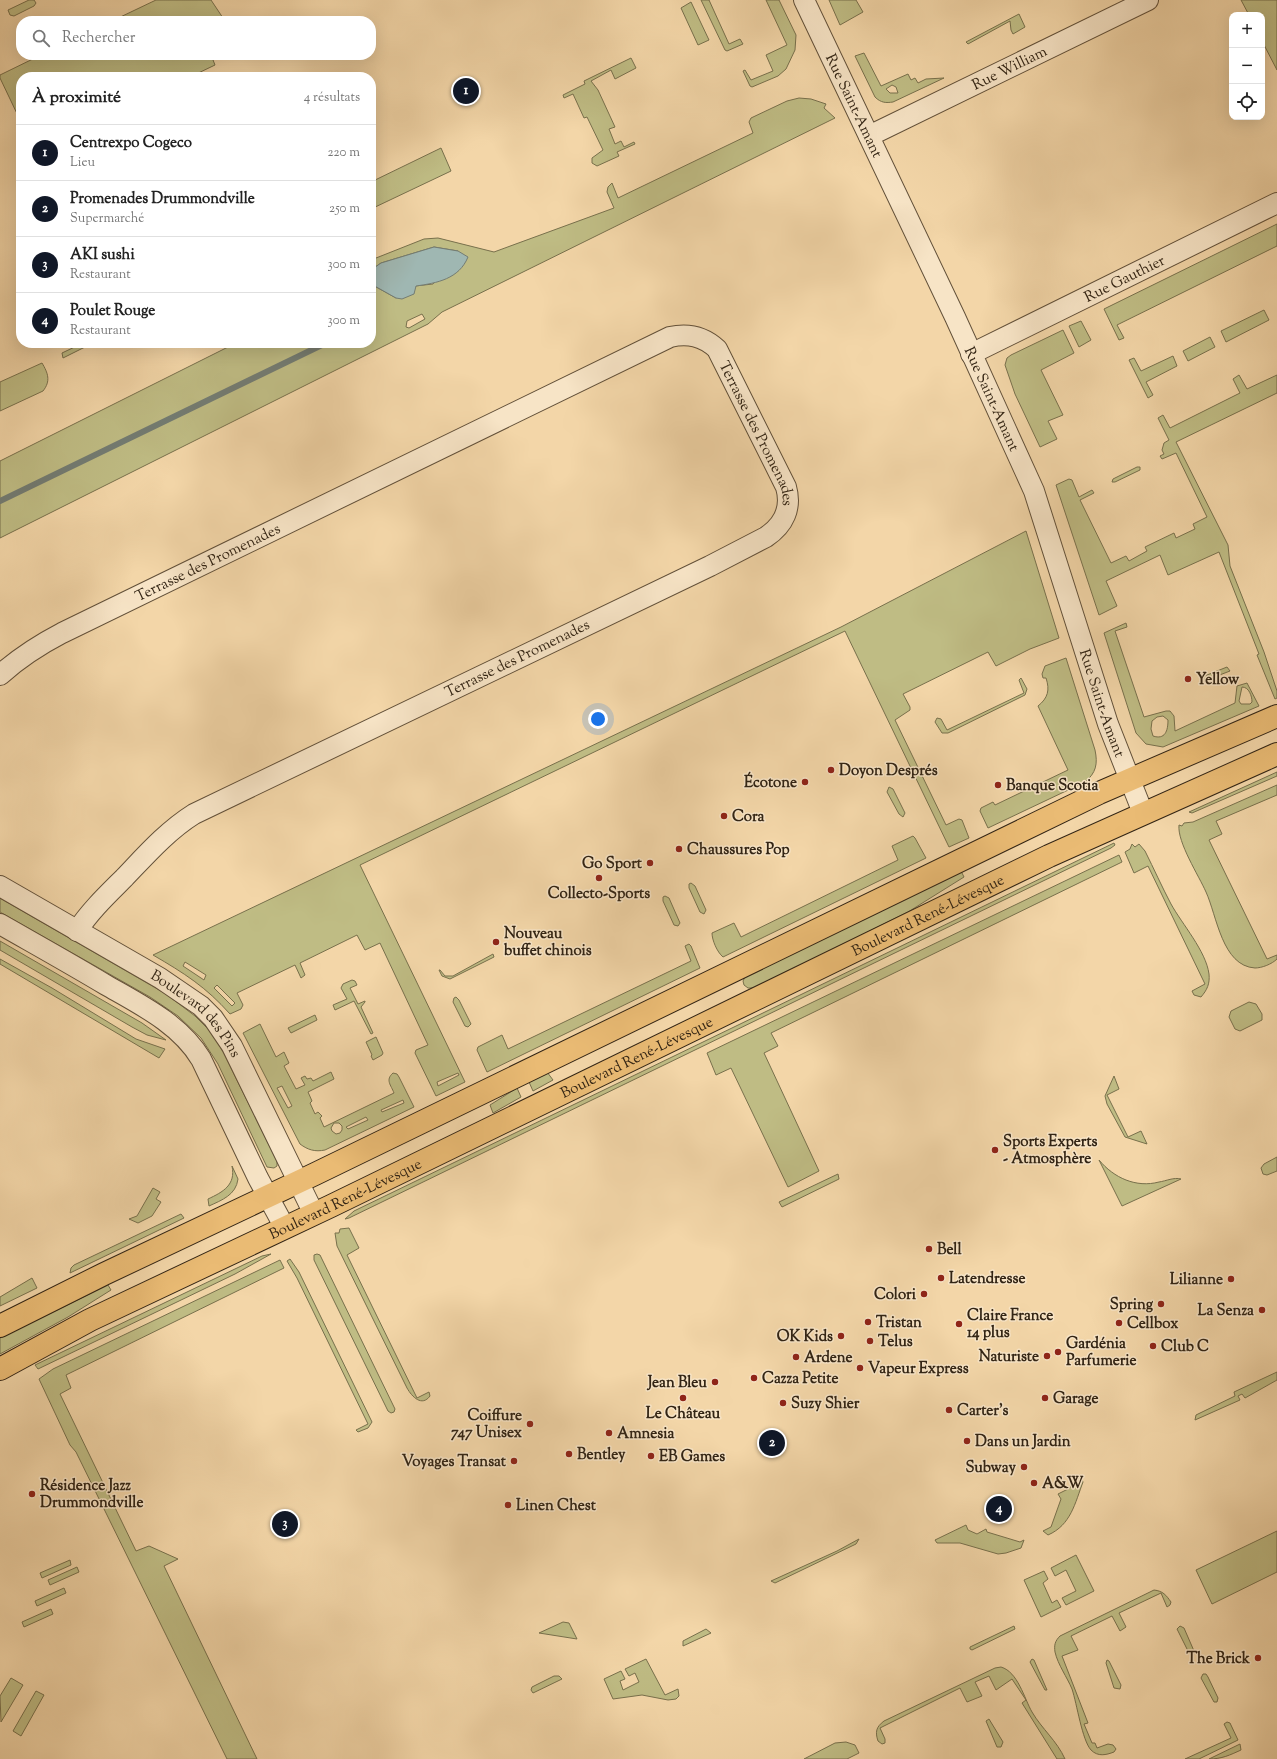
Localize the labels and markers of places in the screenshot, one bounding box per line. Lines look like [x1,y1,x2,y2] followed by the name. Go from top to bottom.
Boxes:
[453,76,479,106] pin: 1
[1196,670,1240,691] place label: Yellow
[1183,674,1193,684] marker: Yellow
[839,761,938,782] place label: Doyon Després
[826,765,836,775] marker: Doyon Després
[744,771,797,794] place label: Écotone
[1006,776,1098,797] place label: Banque Scotia
[800,777,810,787] marker: Écotone
[993,780,1003,790] marker: Banque Scotia
[732,807,765,828] place label: Cora
[719,811,729,821] marker: Cora
[687,840,790,861] place label: Chaussures Pop
[674,844,684,854] marker: Chaussures Pop
[582,854,643,875] place label: Go Sport
[645,858,655,868] marker: Go Sport
[594,873,604,883] marker: Collecto-Sports
[548,884,650,905] place label: Collecto-Sports
[503,924,592,962] place label: Nouveau buffet chinois
[491,937,501,947] marker: Nouveau buffet chinois
[1003,1132,1098,1170] place label: Sports Experts - Atmosphère
[990,1145,1000,1155] marker: Sports Experts - Atmosphère
[937,1240,963,1261] place label: Bell
[924,1244,934,1254] marker: Bell
[949,1269,1025,1290] place label: Latendresse
[1170,1270,1223,1291] place label: Lilianne
[936,1273,946,1283] marker: Latendresse
[1226,1274,1236,1284] marker: Lilianne
[874,1285,917,1306] place label: Colori
[919,1289,929,1299] marker: Colori
[1110,1295,1154,1316] place label: Spring
[1156,1299,1166,1309] marker: Spring
[1197,1301,1254,1322] place label: La Senza
[1257,1305,1267,1315] marker: La Senza
[967,1306,1053,1344] place label: Claire France 14 plus
[876,1313,922,1334] place label: Tristan
[1127,1314,1179,1335] place label: Cellbox
[863,1317,873,1327] marker: Tristan
[1114,1318,1124,1328] marker: Cellbox
[954,1319,964,1329] marker: Claire France 14 plus
[777,1327,833,1348] place label: OK Kids
[836,1331,846,1341] marker: OK Kids
[878,1332,913,1353] place label: Telus
[1066,1334,1136,1372] place label: Gardénia Parfumerie
[865,1336,875,1346] marker: Telus
[1161,1337,1209,1358] place label: Club C
[1148,1341,1158,1351] marker: Club C
[979,1347,1039,1368] place label: Naturiste
[1053,1347,1063,1357] marker: Gardénia Parfumerie
[804,1348,853,1369] place label: Ardene
[1042,1351,1052,1361] marker: Naturiste
[791,1352,801,1362] marker: Ardene
[868,1359,969,1380] place label: Vapeur Express
[855,1363,865,1373] marker: Vapeur Express
[762,1369,838,1390] place label: Cazza Petite
[647,1373,707,1394] place label: Jean Bleu
[749,1373,759,1383] marker: Cazza Petite
[710,1377,720,1387] marker: Jean Bleu
[1053,1389,1099,1410] place label: Garage
[678,1393,688,1403] marker: Le Château
[1040,1393,1050,1403] marker: Garage
[791,1394,860,1415] place label: Suzy Shier
[778,1398,788,1408] marker: Suzy Shier
[957,1401,1008,1422] place label: Carter's
[646,1404,721,1425] place label: Le Château
[944,1405,954,1415] marker: Carter's
[451,1406,523,1444] place label: Coiffure 747 Unisex
[525,1419,535,1429] marker: Coiffure 747 Unisex
[617,1424,674,1445] place label: Amnesia
[604,1428,614,1438] marker: Amnesia
[759,1428,785,1458] pin: 2
[975,1432,1071,1453] place label: Dans un Jardin
[962,1436,972,1446] marker: Dans un Jardin
[577,1445,626,1466] place label: Bentley
[659,1447,725,1468] place label: EB Games
[564,1449,574,1459] marker: Bentley
[646,1451,656,1461] marker: EB Games
[402,1452,507,1473] place label: Voyages Transat
[509,1456,519,1466] marker: Voyages Transat
[965,1458,1017,1479] place label: Subway
[1019,1462,1029,1472] marker: Subway
[1042,1474,1084,1495] place label: A&W
[40,1476,143,1514] place label: Résidence Jazz Drummondville
[1029,1478,1039,1488] marker: A&W
[27,1489,37,1499] marker: Résidence Jazz Drummondville
[986,1494,1012,1524] pin: 4
[516,1496,597,1517] place label: Linen Chest
[503,1500,513,1510] marker: Linen Chest
[272,1509,298,1539] pin: 3
[1186,1649,1251,1670] place label: The Brick
[1253,1653,1263,1663] marker: The Brick

